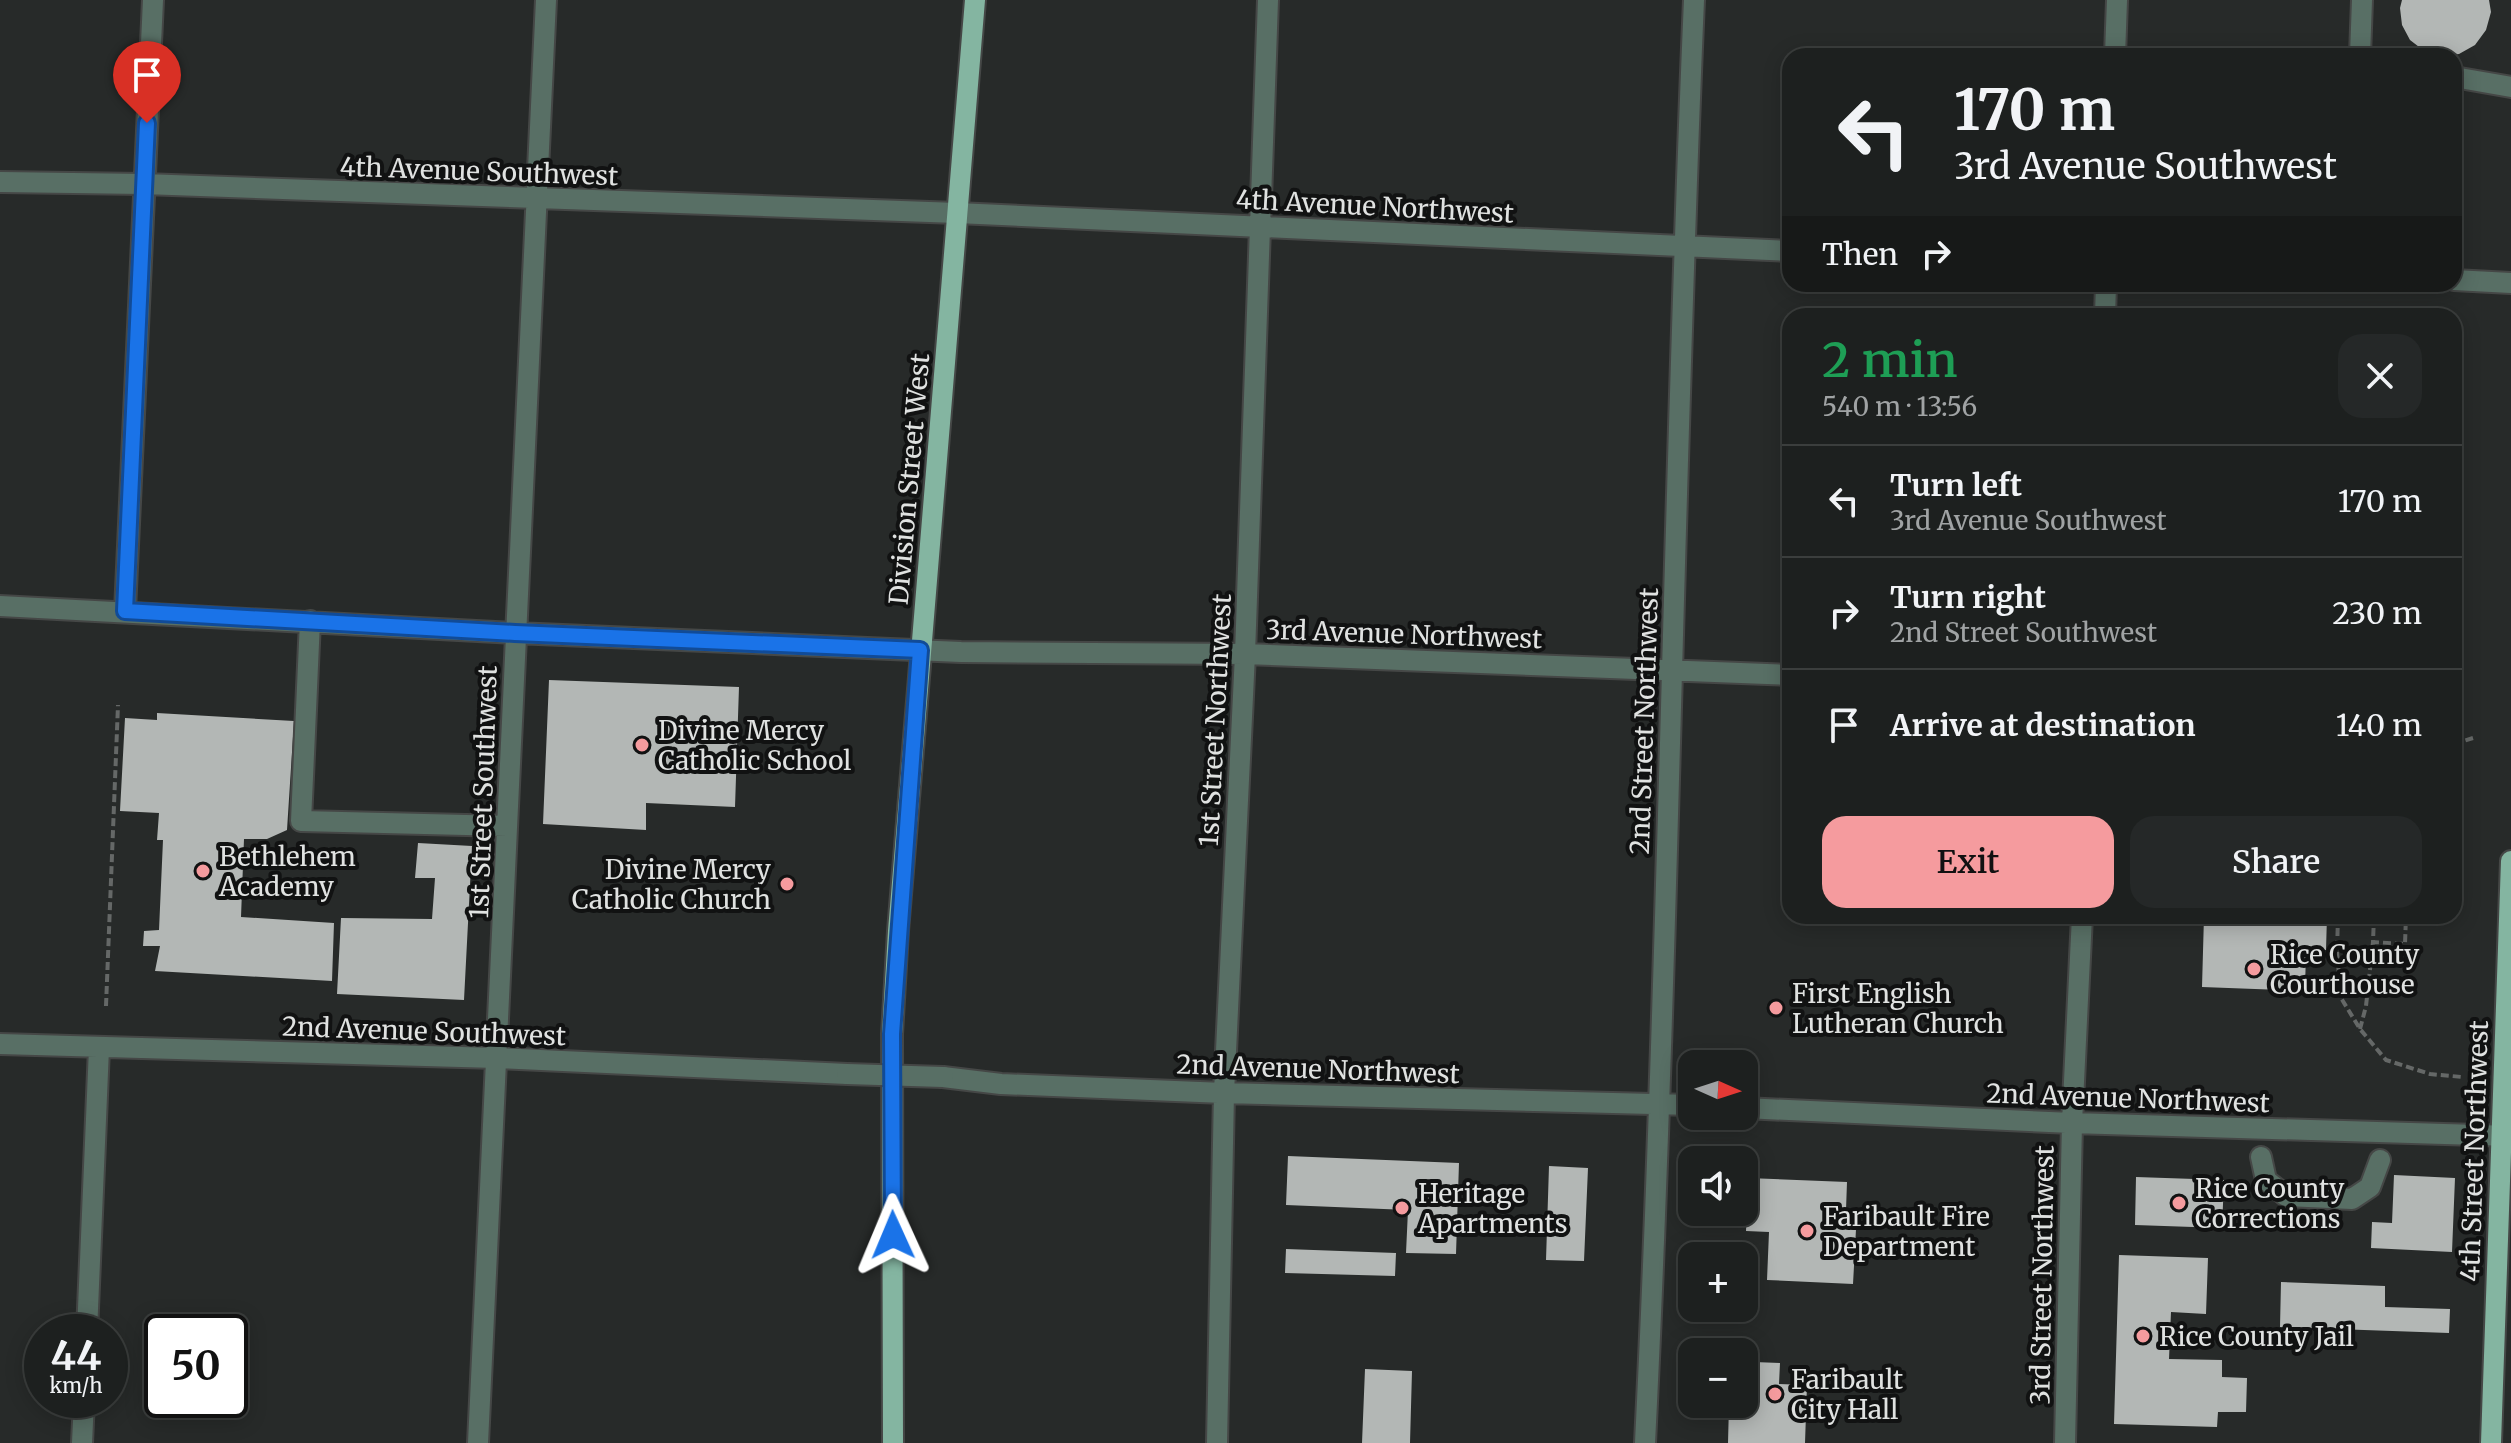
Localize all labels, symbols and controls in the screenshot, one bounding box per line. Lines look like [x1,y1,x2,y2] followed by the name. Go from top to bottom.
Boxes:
[113,41,181,123] pin
[125,53,169,97] icon: arrive
[1954,75,2115,145] text: 170 m
[1822,80,1926,184] icon: left
[1954,144,2337,189] text: 3rd Avenue Southwest
[339,150,619,192] street label: 4th Avenue Southwest
[1235,182,1515,230] street label: 4th Avenue Northwest
[1914,232,1958,276] icon: right
[1822,235,1898,273] text: Then
[1822,330,1958,390] text: 2 min
[2338,334,2422,418] button: close
[882,352,936,606] street label: Division Street West
[1822,390,1977,423] text: 540 m · 13:56
[1890,466,2022,504] text: Turn left
[1822,479,1866,523] icon: left
[2338,482,2422,520] text: 170 m
[1890,504,2167,537] text: 3rd Avenue Southwest
[1890,578,2046,616] text: Turn right
[1623,587,1665,855] street label: 2nd Street Northwest
[1822,591,1866,635] icon: right
[1192,593,1238,847] street label: 1st Street Northwest
[2332,594,2422,632] text: 230 m
[1265,613,1543,655] street label: 3rd Avenue Northwest
[1890,616,2157,649] text: 2nd Street Southwest
[462,665,504,919] street label: 1st Street Southwest
[1822,703,1866,747] icon: arrive
[1890,706,2196,744] text: Arrive at destination
[2336,706,2422,744] text: 140 m
[658,714,851,777] place label: Divine Mercy Catholic School
[633,736,651,754] marker: Divine Mercy Catholic School
[1822,816,2114,908] button: Exit
[2130,816,2422,908] button: Share
[218,840,356,903] place label: Bethlehem Academy
[572,853,772,916] place label: Divine Mercy Catholic Church
[194,862,212,880] marker: Bethlehem Academy
[778,875,796,893] marker: Divine Mercy Catholic Church
[2270,938,2420,1001] place label: Rice County Courthouse
[2245,960,2263,978] marker: Rice County Courthouse
[1792,977,2004,1040] place label: First English Lutheran Church
[1767,999,1785,1017] marker: First English Lutheran Church
[282,1010,566,1052] street label: 2nd Avenue Southwest
[2453,1020,2495,1282] street label: 4th Street Northwest
[1176,1048,1460,1090] street label: 2nd Avenue Northwest
[1678,1050,1758,1130] north arrow
[1678,1050,1758,1418] map controls
[1986,1077,2270,1119] street label: 2nd Avenue Northwest
[2023,1145,2061,1405] street label: 3rd Street Northwest
[1678,1146,1758,1226] button: sound
[2195,1172,2345,1235] place label: Rice County Corrections
[1417,1177,1568,1240] place label: Heritage Apartments
[851,1193,935,1277] position arrow
[2170,1194,2188,1212] marker: Rice County Corrections
[1393,1199,1411,1217] marker: Heritage Apartments
[1823,1200,1990,1263] place label: Faribault Fire Department
[1798,1222,1816,1240] marker: Faribault Fire Department
[1678,1242,1758,1322] button: +
[144,1314,248,1418] speed limit sign: 50
[2159,1320,2354,1353] place label: Rice County Jail
[2134,1327,2152,1345] marker: Rice County Jail
[51,1331,101,1381] text: 44
[1678,1338,1758,1418] button: −
[1791,1363,1903,1426] place label: Faribault City Hall
[50,1373,102,1398] text: km/h
[1766,1385,1784,1403] marker: Faribault City Hall

